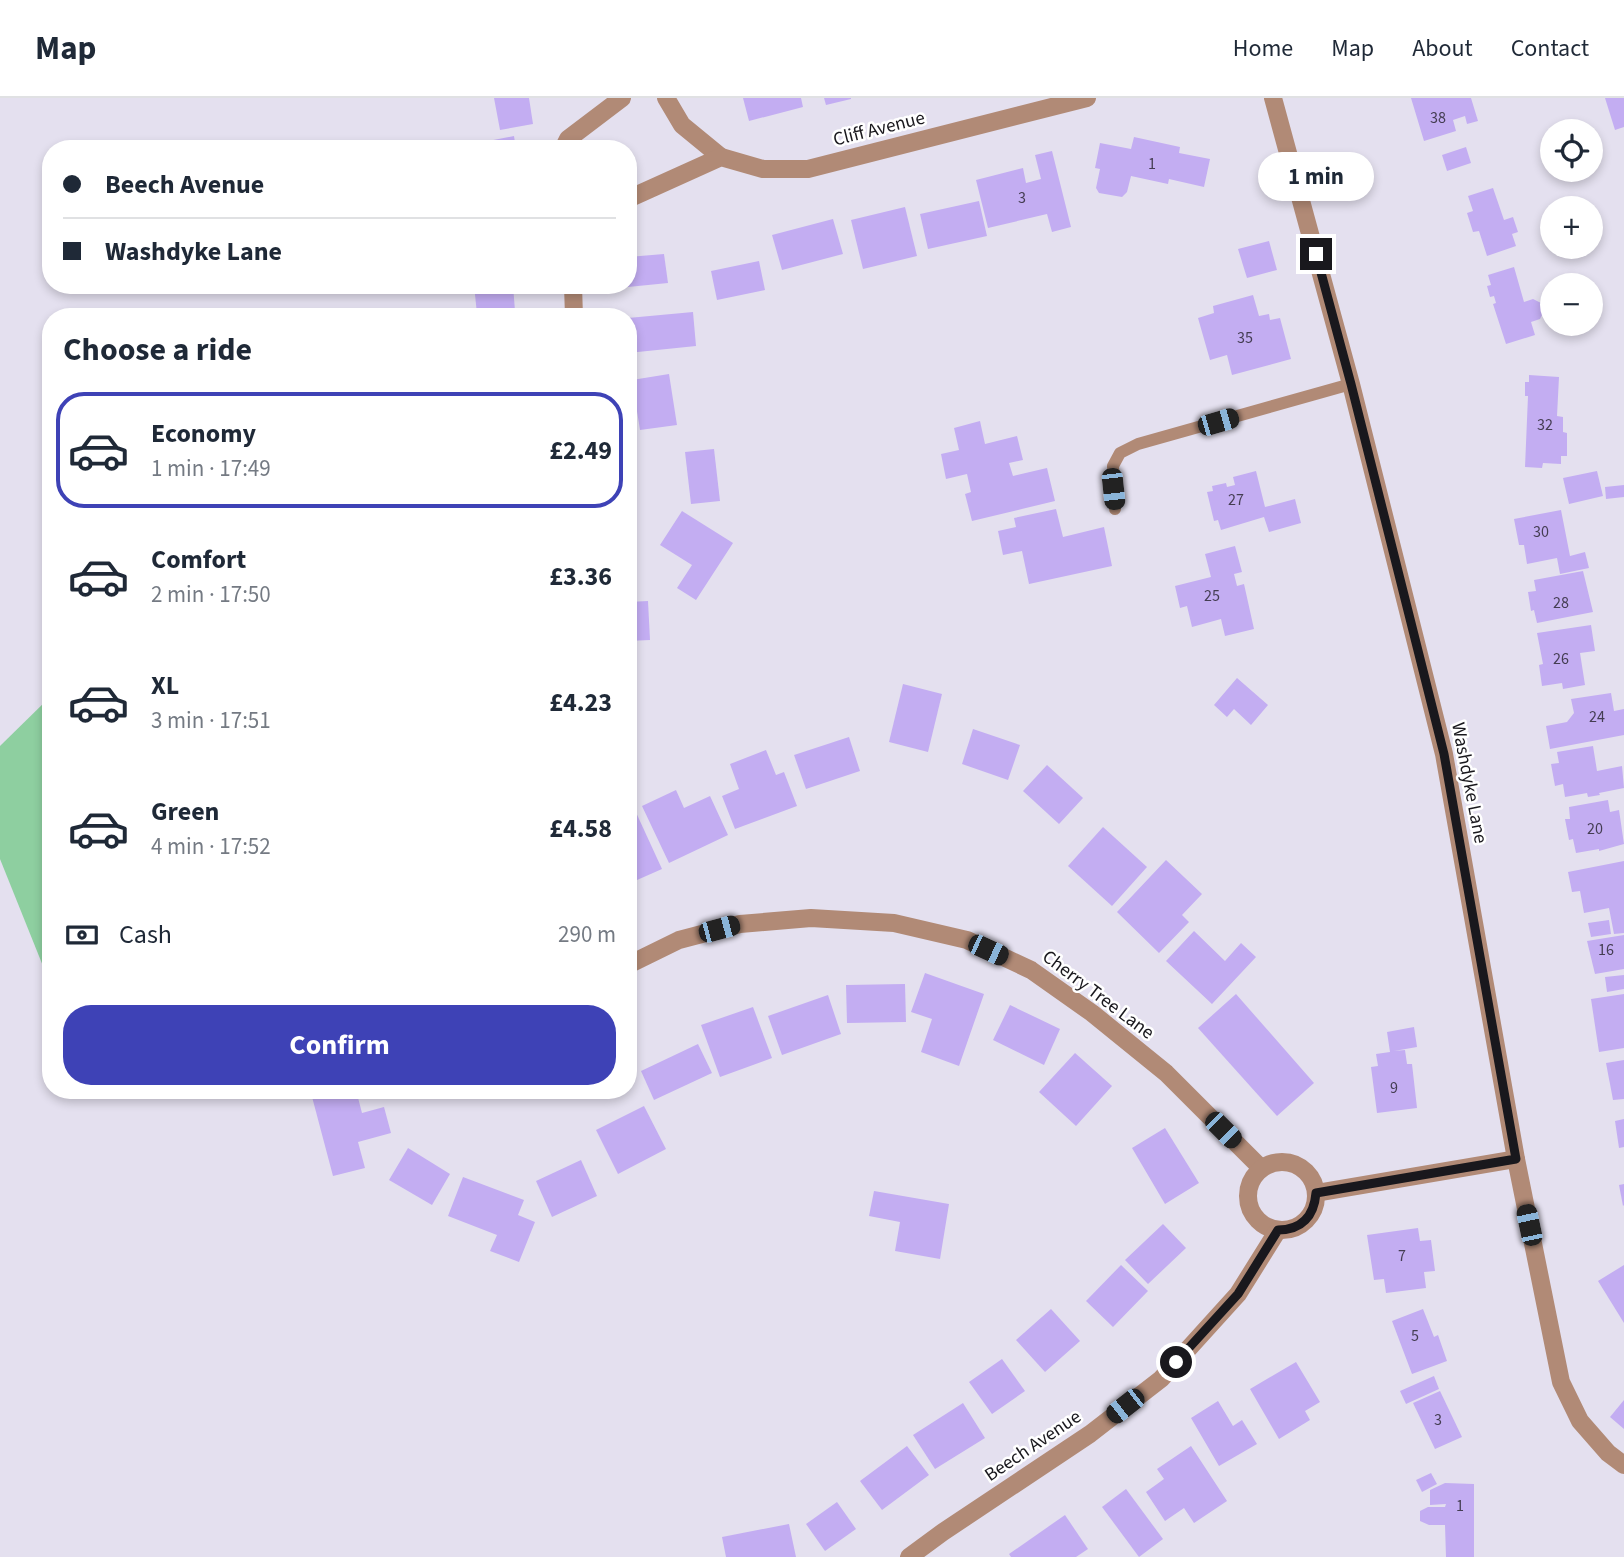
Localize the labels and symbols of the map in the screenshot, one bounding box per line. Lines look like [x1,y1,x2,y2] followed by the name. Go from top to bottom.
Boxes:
[830,105,928,153] street label: Cliff Avenue
[1430,107,1446,129] house number: 38
[1258,152,1374,202] callout: 1 min
[1148,153,1156,175] house number: 1
[1018,187,1026,209] house number: 3
[1300,238,1332,270] route end
[1237,327,1253,349] house number: 35
[1195,406,1242,438] car
[1537,414,1553,436] house number: 32
[1101,467,1126,511] car
[1228,489,1244,511] house number: 27
[1533,521,1549,543] house number: 30
[1204,585,1220,607] house number: 25
[1553,592,1569,614] house number: 28
[1553,648,1569,670] house number: 26
[1589,706,1605,728] house number: 24
[1444,720,1494,846] street label: Washdyke Lane
[1587,818,1603,840] house number: 20
[696,913,743,945] car
[965,932,1012,968] car
[1598,939,1614,961] house number: 16
[1036,944,1160,1046] street label: Cherry Tree Lane
[1390,1077,1398,1099] house number: 9
[1201,1108,1246,1152] car
[1515,1202,1544,1248] car
[1398,1245,1406,1267] house number: 7
[1411,1325,1419,1347] house number: 5
[1160,1346,1192,1378] route start
[1102,1385,1149,1427] car
[979,1404,1087,1488] street label: Beech Avenue
[1434,1409,1442,1431] house number: 3
[1456,1495,1464,1517] house number: 1

